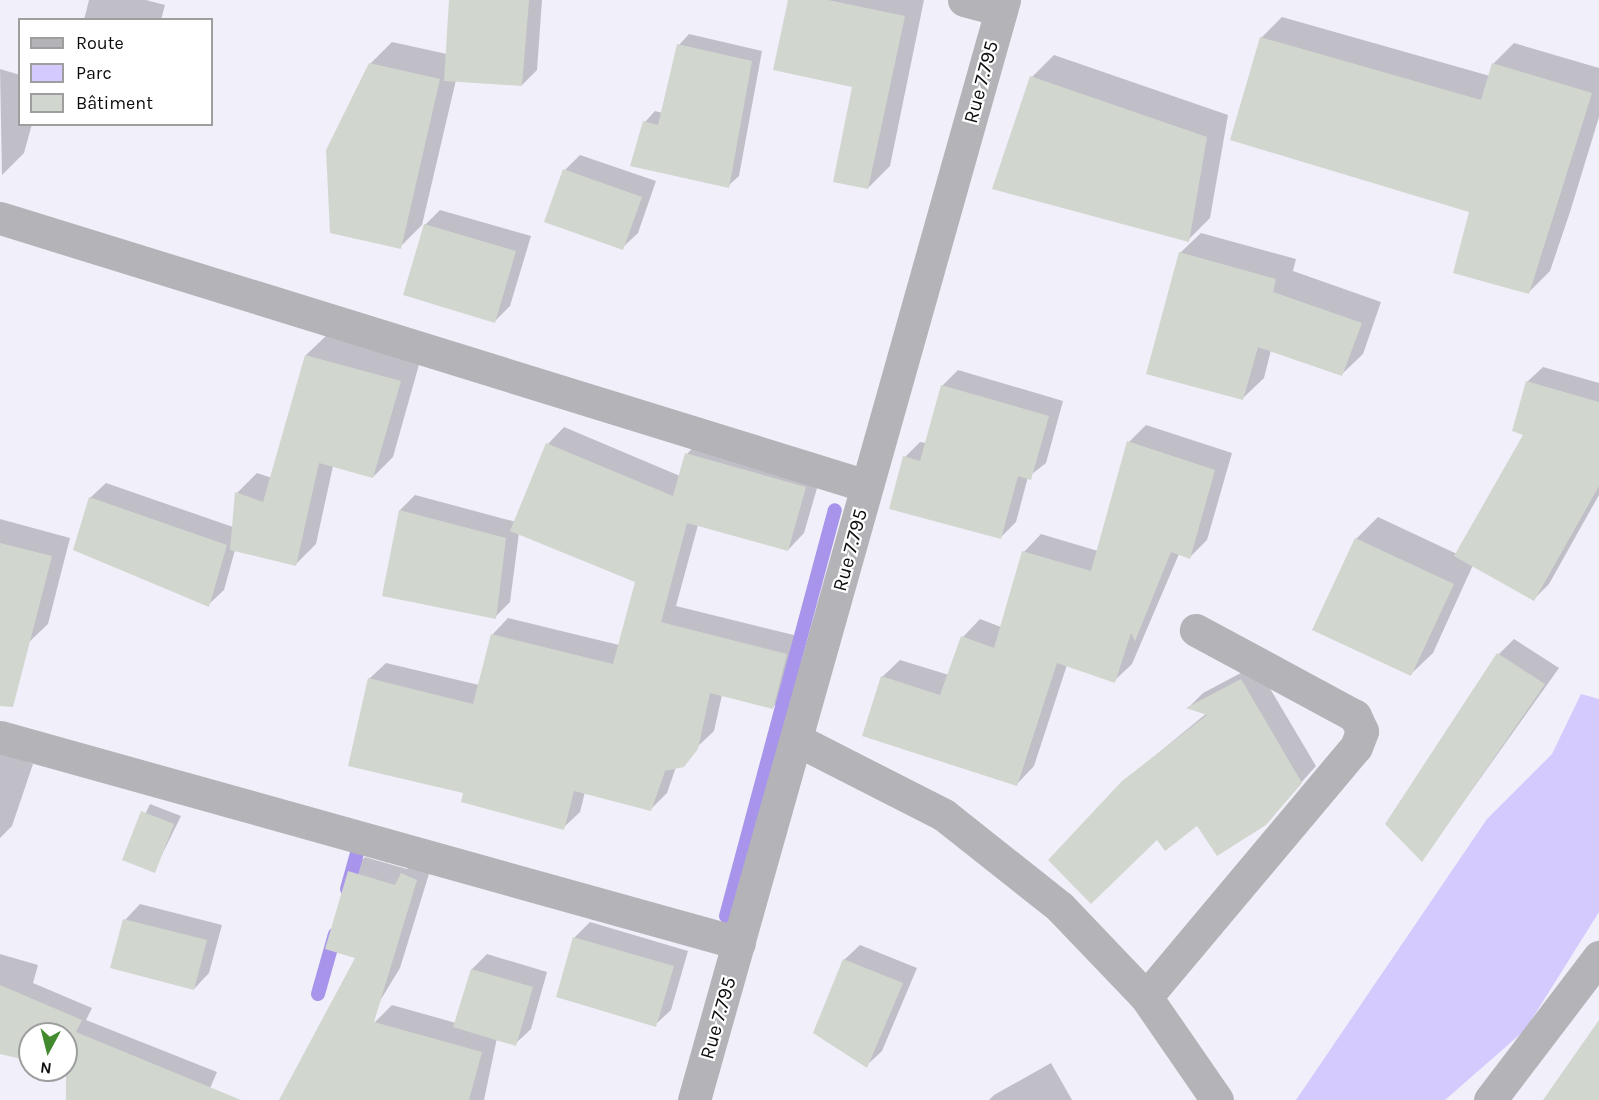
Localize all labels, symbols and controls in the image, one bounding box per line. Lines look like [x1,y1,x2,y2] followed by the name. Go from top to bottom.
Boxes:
[18,18,213,126] legend
[76,32,124,54] text: Route
[958,38,1004,126] street label: Rue 7.795
[76,62,112,84] text: Parc
[76,92,153,114] text: Bâtiment
[827,506,873,594] street label: Rue 7.795
[695,974,741,1062] street label: Rue 7.795
[18,1022,78,1082] north arrow
[39,1058,53,1079] text: N

